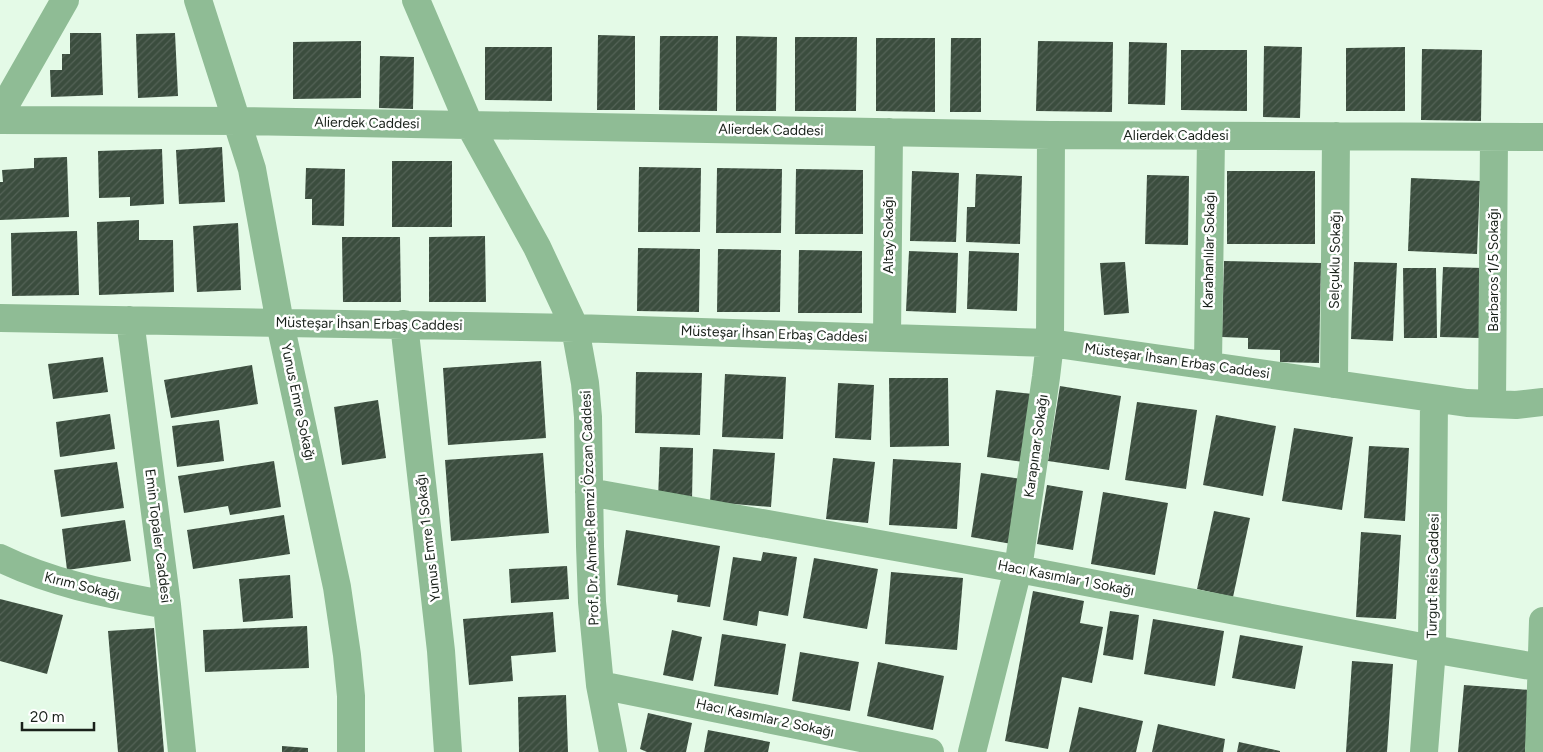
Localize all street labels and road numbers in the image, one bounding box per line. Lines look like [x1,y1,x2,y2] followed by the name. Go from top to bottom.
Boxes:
[314,114,420,132] street label: Alierdek Caddesi
[718,121,824,139] street label: Alierdek Caddesi
[1123,127,1229,144] street label: Alierdek Caddesi
[1199,191,1219,309] street label: Karahanlılar Sokağı
[880,196,897,274] street label: Altay Sokağı
[1485,208,1502,332] street label: Barbaros 1/5 Sokağı
[1326,211,1344,309] street label: Selçuklu Sokağı
[275,314,463,334] street label: Müsteşar İhsan Erbaş Caddesi
[680,322,868,346] street label: Müsteşar İhsan Erbaş Caddesi
[1083,340,1271,382] street label: Müsteşar İhsan Erbaş Caddesi
[277,342,319,462] street label: Yunus Emre Sokağı
[577,390,603,626] street label: Prof. Dr. Ahmet Remzi Özcan Caddesi
[1020,393,1052,499] street label: Karapınar Sokağı
[141,468,175,604] street label: Emin Topaler Caddesi
[412,473,444,603] street label: Yunus Emre 1 Sokağı
[1423,513,1443,639] street label: Turgut Reis Caddesi
[996,556,1136,600] street label: Hacı Kasımlar 1 Sokağı
[43,568,121,604] street label: Kırım Sokağı
[694,695,836,741] street label: Hacı Kasımlar 2 Sokağı

